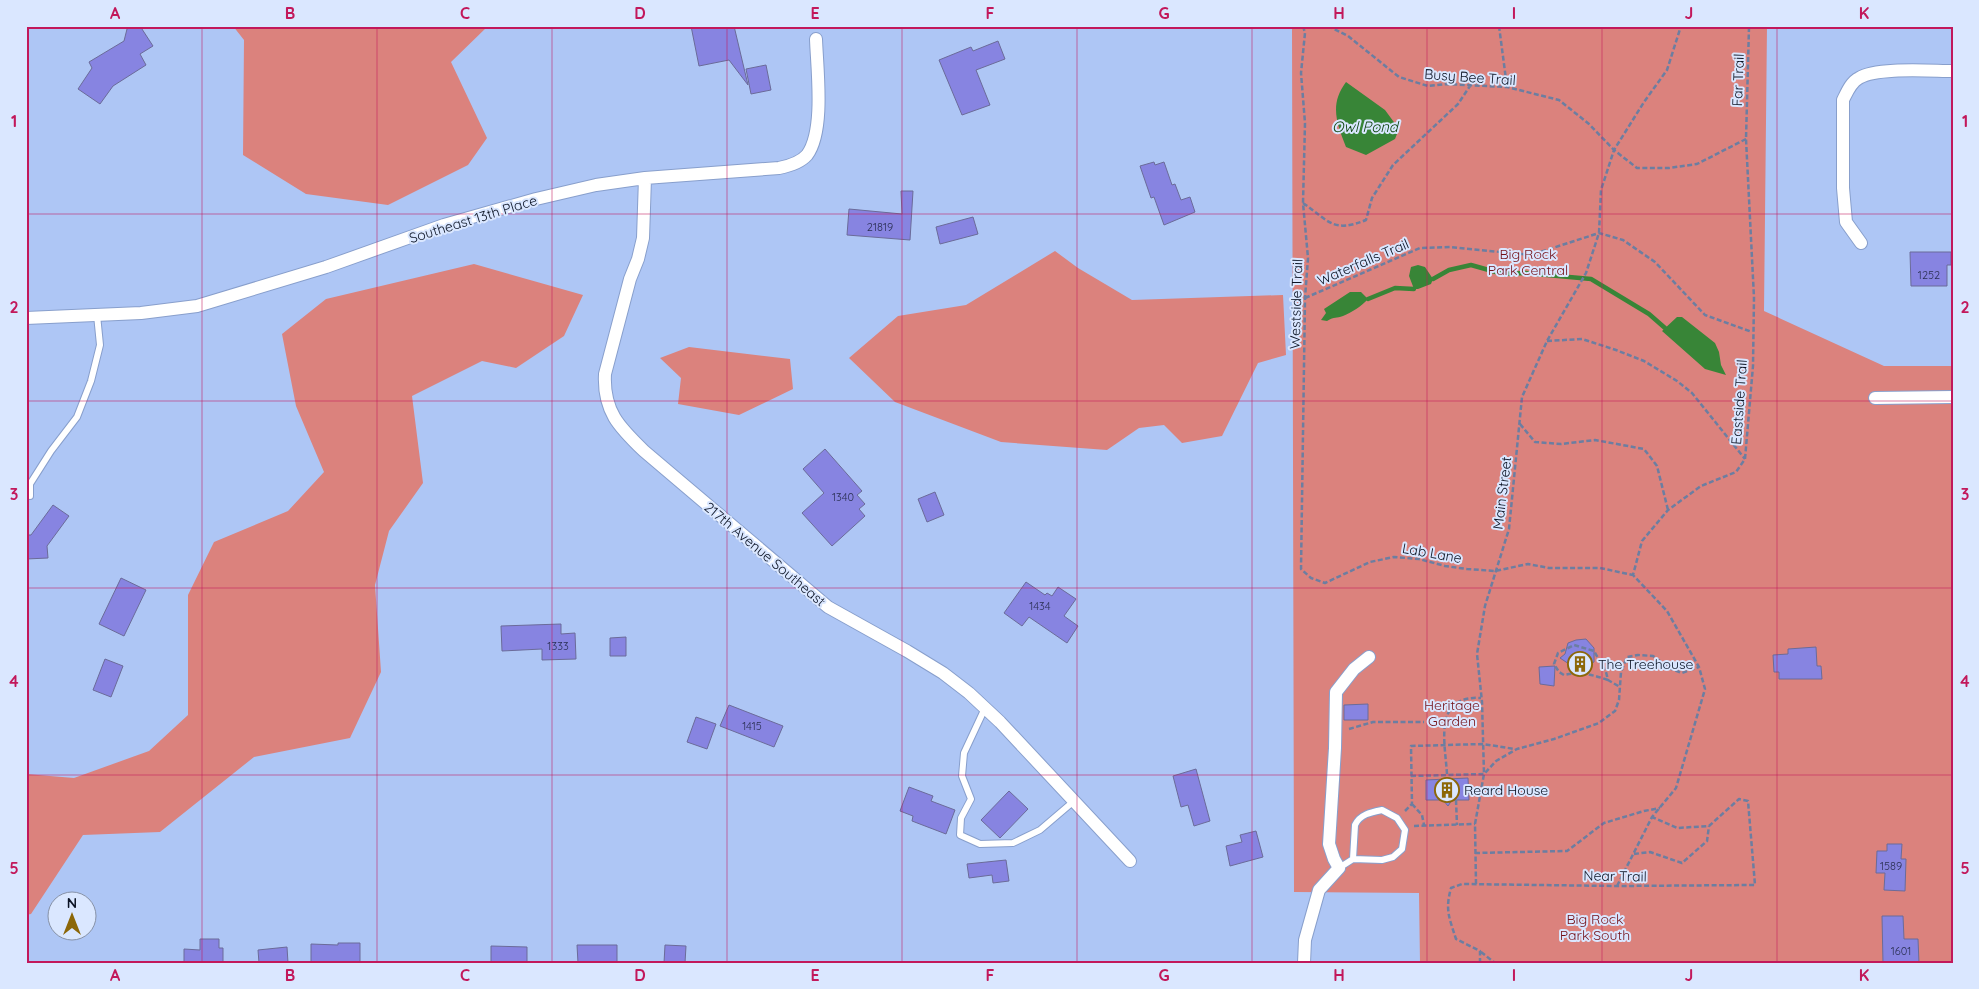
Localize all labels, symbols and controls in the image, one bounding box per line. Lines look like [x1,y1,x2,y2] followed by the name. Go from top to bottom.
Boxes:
[110,3,121,23] text: A
[285,3,295,23] text: B
[460,3,470,23] text: C
[634,3,646,23] text: D
[810,3,820,23] text: E
[986,3,995,23] text: F
[1158,3,1170,23] text: G
[1333,3,1345,23] text: H
[1512,3,1516,23] text: I
[1685,3,1693,23] text: J
[1859,3,1869,23] text: K
[1728,53,1748,107] street label: Far Trail
[1424,65,1516,89] street label: Busy Bee Trail
[11,111,17,131] text: 1
[1962,111,1968,131] text: 1
[1332,117,1400,136] water label: Owl Pond
[407,191,539,247] street label: Southeast 13th Place
[867,220,893,234] house number: 21819
[1314,235,1412,289] street label: Waterfalls Trail
[1488,245,1568,279] park label: Big Rock Park Central
[1285,259,1307,349] street label: Westside Trail
[1918,268,1940,282] house number: 1252
[9,297,19,317] text: 2
[1960,297,1970,317] text: 2
[1727,359,1751,445] street label: Eastside Trail
[1489,455,1515,530] street label: Main Street
[10,484,18,504] text: 3
[1961,484,1969,504] text: 3
[832,490,854,504] house number: 1340
[701,498,830,610] street label: 217th Avenue Southeast
[1401,539,1463,567] street label: Lab Lane
[1029,599,1051,613] house number: 1434
[547,639,569,653] house number: 1333
[1567,651,1593,677] building icon: The Treehouse
[1598,655,1694,673] place label: The Treehouse
[9,671,19,691] text: 4
[1960,671,1970,691] text: 4
[1424,696,1480,730] park label: Heritage Garden
[742,719,762,733] house number: 1415
[1434,777,1460,803] building icon: Reard House
[1464,781,1548,799] place label: Reard House
[9,858,19,878] text: 5
[1960,858,1970,878] text: 5
[1880,859,1902,873] house number: 1589
[1583,866,1647,886] street label: Near Trail
[48,892,98,942] north arrow
[67,894,77,912] text: N
[1560,910,1630,944] park label: Big Rock Park South
[1891,944,1911,958] house number: 1601
[110,965,121,985] text: A
[285,965,295,985] text: B
[460,965,470,985] text: C
[634,965,646,985] text: D
[810,965,820,985] text: E
[986,965,995,985] text: F
[1158,965,1170,985] text: G
[1333,965,1345,985] text: H
[1512,965,1516,985] text: I
[1685,965,1693,985] text: J
[1859,965,1869,985] text: K

